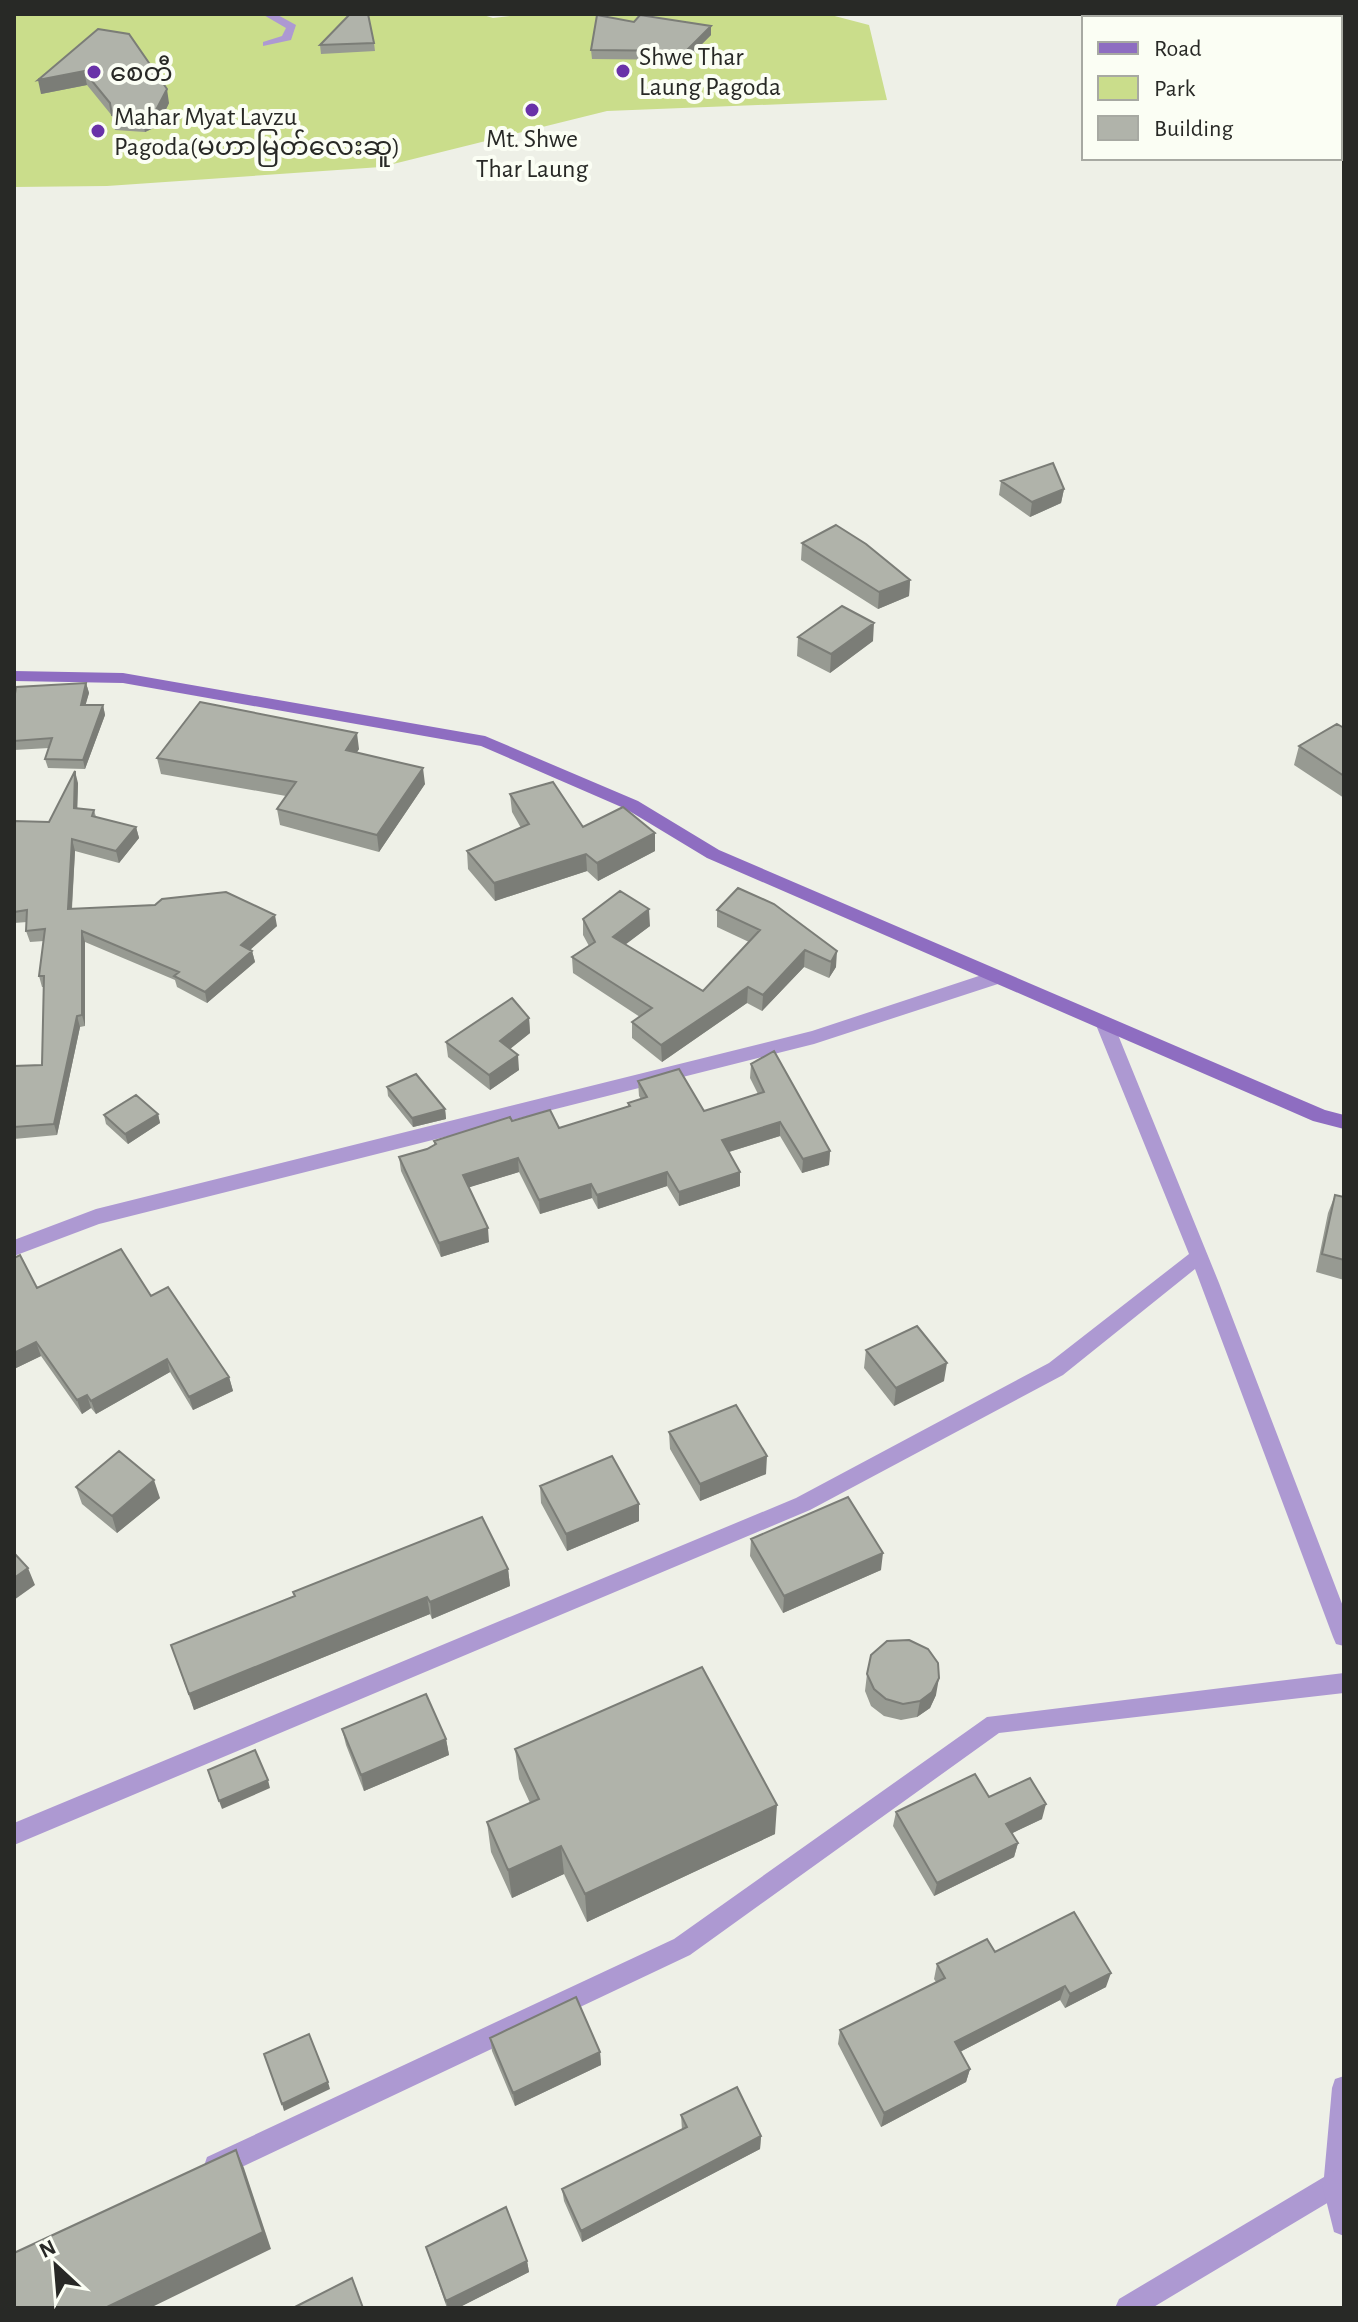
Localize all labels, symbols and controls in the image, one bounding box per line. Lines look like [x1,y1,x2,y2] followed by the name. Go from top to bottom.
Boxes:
[1082,16,1342,160] legend
[1154,37,1202,61] text: Road
[639,44,781,100] place label: Shwe Thar Laung Pagoda
[110,55,173,86] place label: စေတီ
[614,62,632,80] marker: Shwe Thar Laung Pagoda
[85,63,103,81] marker: စေတီ
[1154,77,1195,101] text: Park
[523,101,541,119] marker: Mt. Shwe Thar Laung
[114,104,400,167] place label: Mahar Myat Layzu Pagoda(မဟာမြတ်လေးဆူ)
[1154,117,1233,141] text: Building
[89,122,107,140] marker: Mahar Myat Layzu Pagoda(မဟာမြတ်လေးဆူ)
[476,126,589,182] place label: Mt. Shwe Thar Laung
[16,2226,96,2306] north arrow
[36,2236,59,2262] text: N

